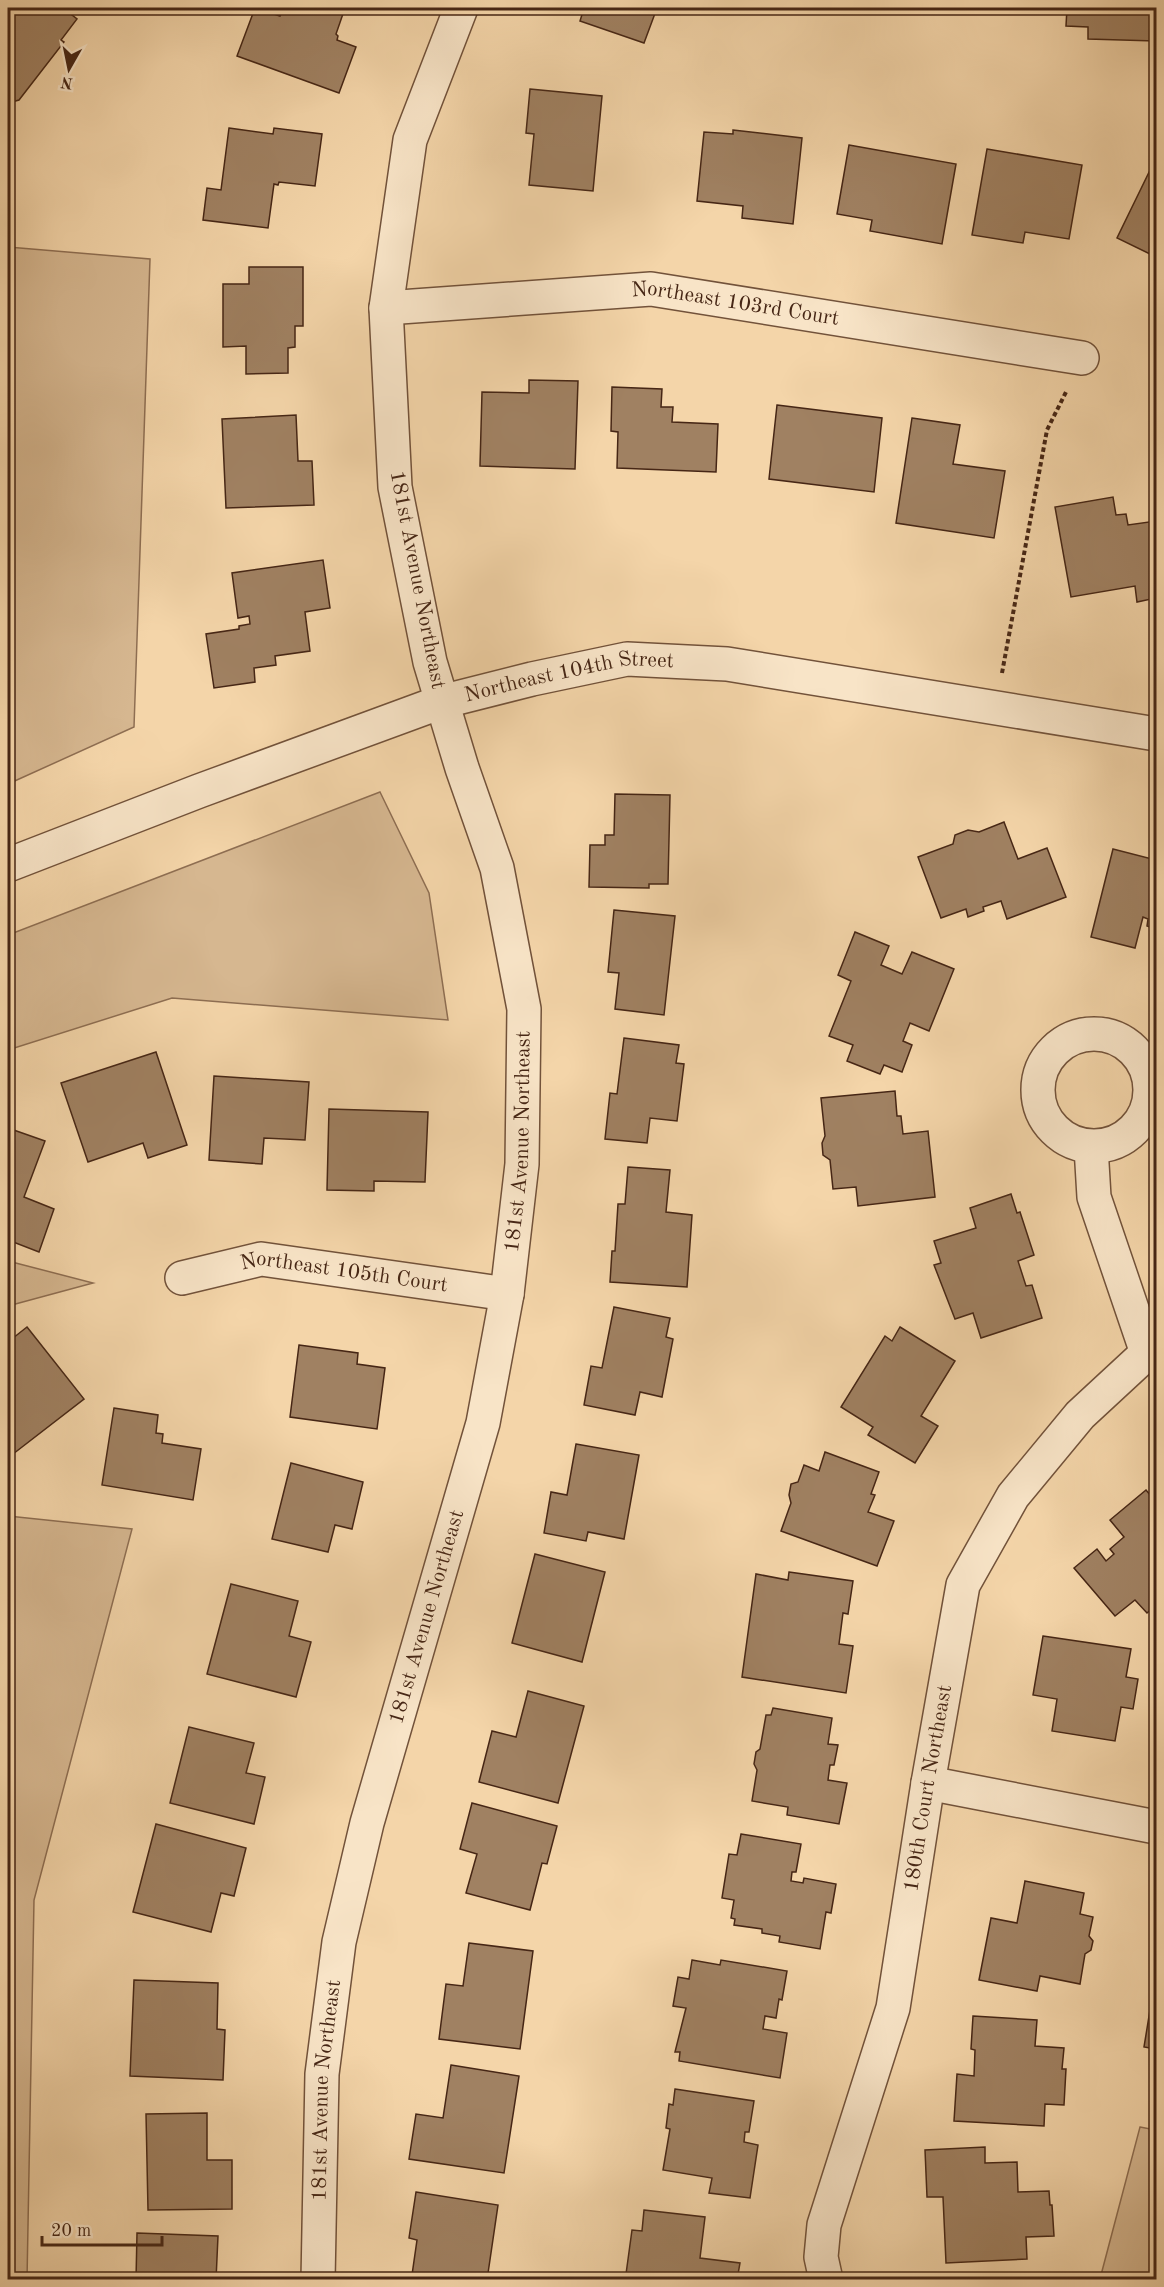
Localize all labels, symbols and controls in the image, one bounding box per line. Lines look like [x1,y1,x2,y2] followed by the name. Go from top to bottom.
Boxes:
[39,39,99,99] north arrow
[59,73,74,91] text: N
[631,278,841,329] street label: Northeast 103rd Court
[386,469,448,691] street label: 181st Avenue Northeast
[462,648,675,706] street label: Northeast 104th Street
[501,1031,534,1254] street label: 181st Avenue Northeast
[238,1248,449,1296] street label: Northeast 105th Court
[386,1507,468,1726] street label: 181st Avenue Northeast
[901,1683,956,1893] street label: 180th Court Northeast
[309,1978,345,2201] street label: 181st Avenue Northeast
[42,2209,162,2247] scale bar
[51,2222,91,2240] text: 20 m

